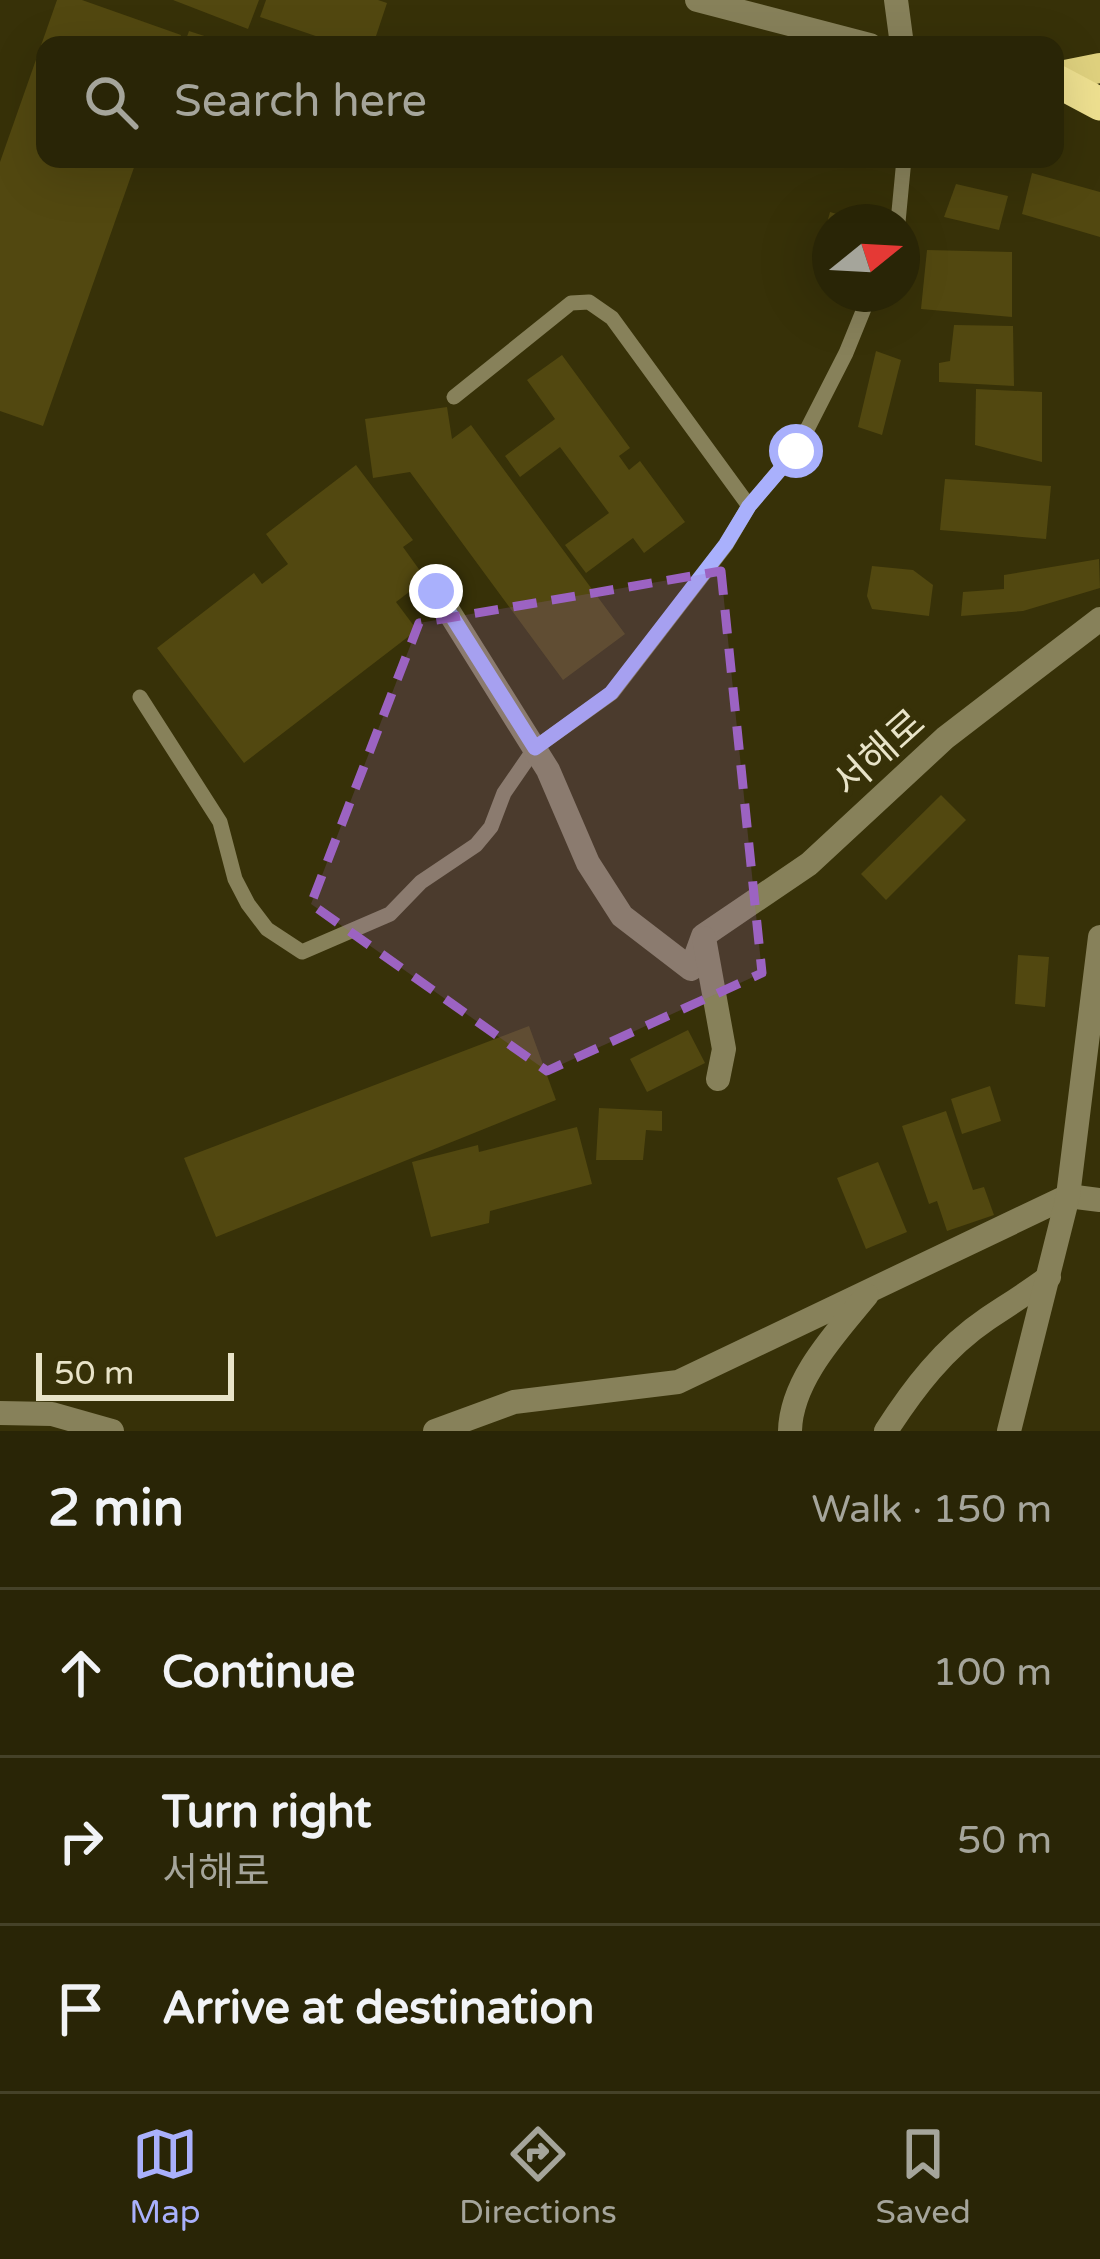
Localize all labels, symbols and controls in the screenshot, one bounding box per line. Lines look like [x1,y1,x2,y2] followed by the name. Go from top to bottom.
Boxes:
[36,36,1064,168] search box
[78,69,144,135] icon: search
[174,75,427,129] text: Search here
[812,204,920,312] north arrow
[769,424,823,478] route start
[409,564,463,618] route end
[823,700,935,807] street label: 서해로
[36,1347,234,1400] scale bar
[54,1354,134,1393] text: 50 m
[48,1478,184,1540] text: 2 min
[811,1486,1052,1533] text: Walk · 150 m
[48,1640,114,1706] icon: ahead
[162,1646,355,1700] text: Continue
[933,1649,1052,1696] text: 100 m
[162,1786,371,1840] text: Turn right
[48,1808,114,1874] icon: right
[957,1817,1052,1864] text: 50 m
[162,1849,270,1896] text: 서해로
[48,1976,114,2042] icon: arrive
[162,1982,594,2036] text: Arrive at destination
[129,2121,201,2232] tab: Map
[459,2121,617,2232] tab: Directions
[875,2121,971,2232] tab: Saved

